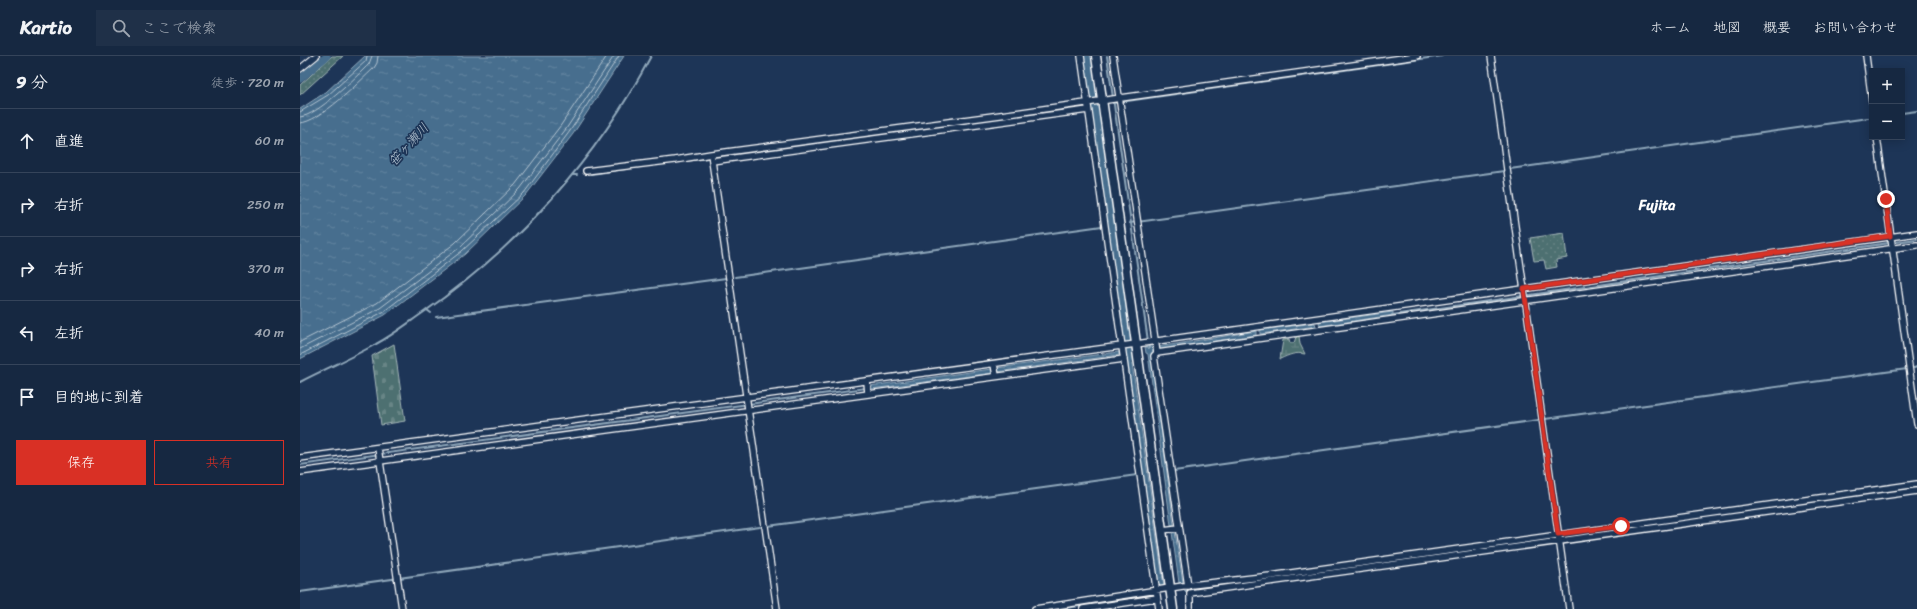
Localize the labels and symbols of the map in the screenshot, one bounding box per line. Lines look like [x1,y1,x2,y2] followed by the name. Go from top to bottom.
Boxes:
[382,117,434,171] water label: 笹ヶ瀬川
[1877,190,1895,208] route end
[1638,193,1676,218] district label: Fujita
[1612,517,1630,535] route start

